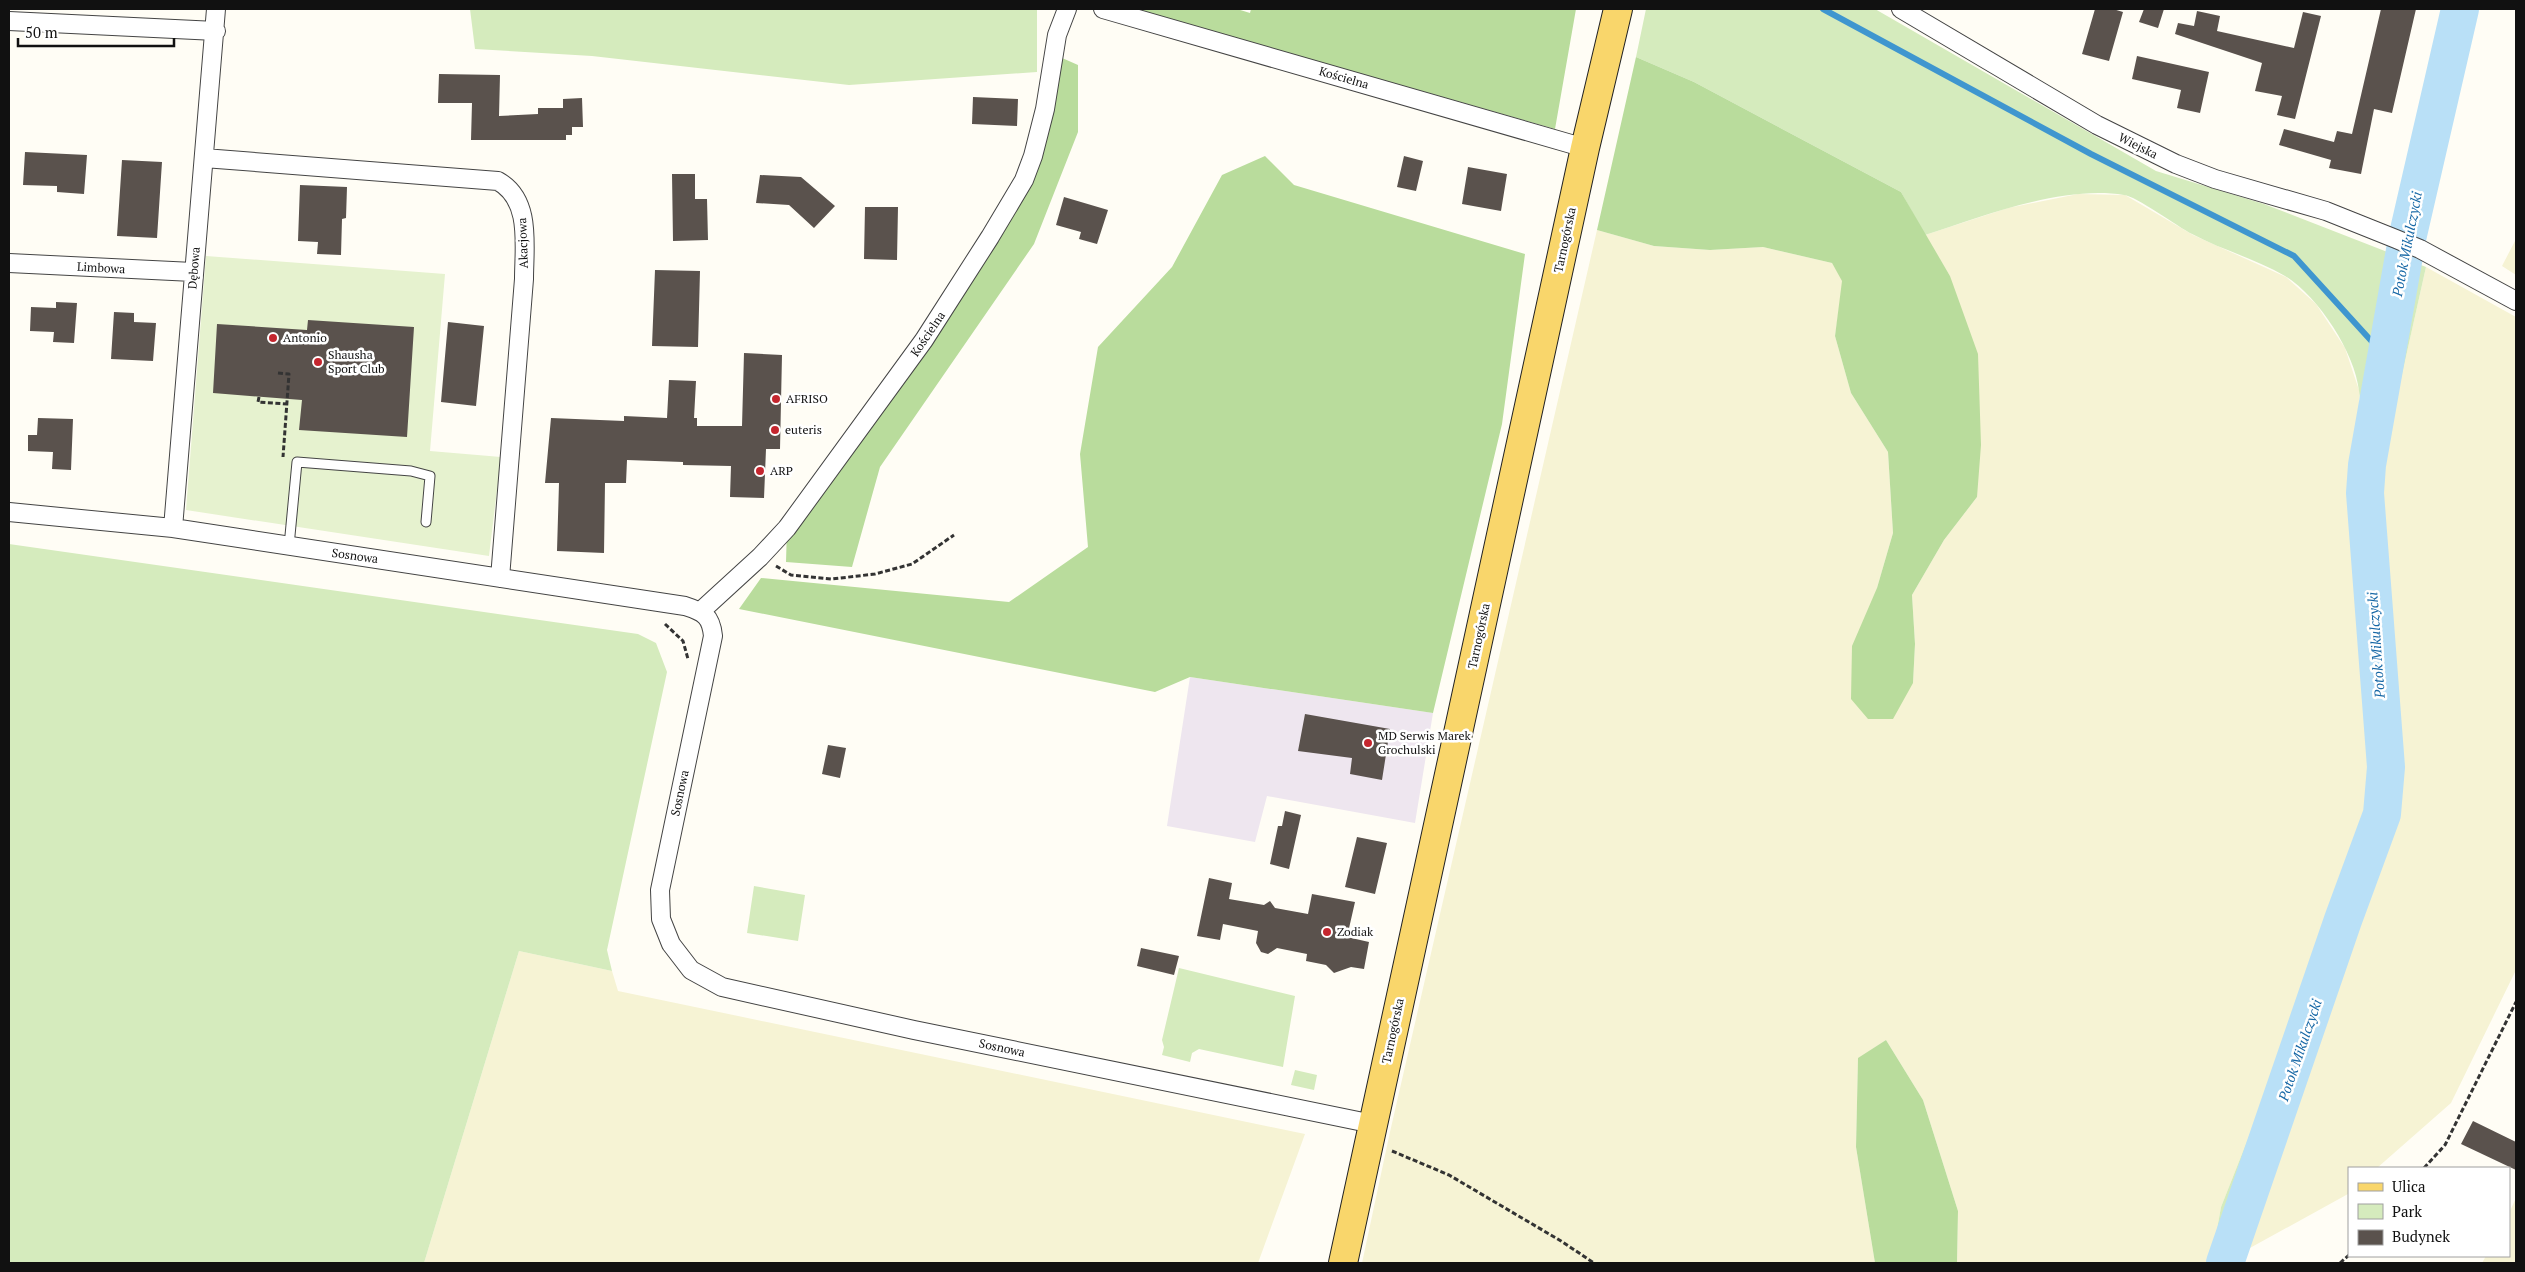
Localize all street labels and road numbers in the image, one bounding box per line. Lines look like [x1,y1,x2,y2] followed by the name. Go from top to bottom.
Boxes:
[1318,63,1371,92] street label: Kościelna
[2116,129,2160,162] street label: Wiejska
[1550,206,1579,274] street label: Tarnogórska
[514,217,531,269] street label: Akacjowa
[184,246,203,290] street label: Dębowa
[76,259,126,276] street label: Limbowa
[907,308,948,359] street label: Kościelna
[331,545,379,566] street label: Sosnowa
[1464,602,1493,670] street label: Tarnogórska
[667,769,692,817] street label: Sosnowa
[1378,997,1407,1065] street label: Tarnogórska
[978,1035,1026,1060] street label: Sosnowa

